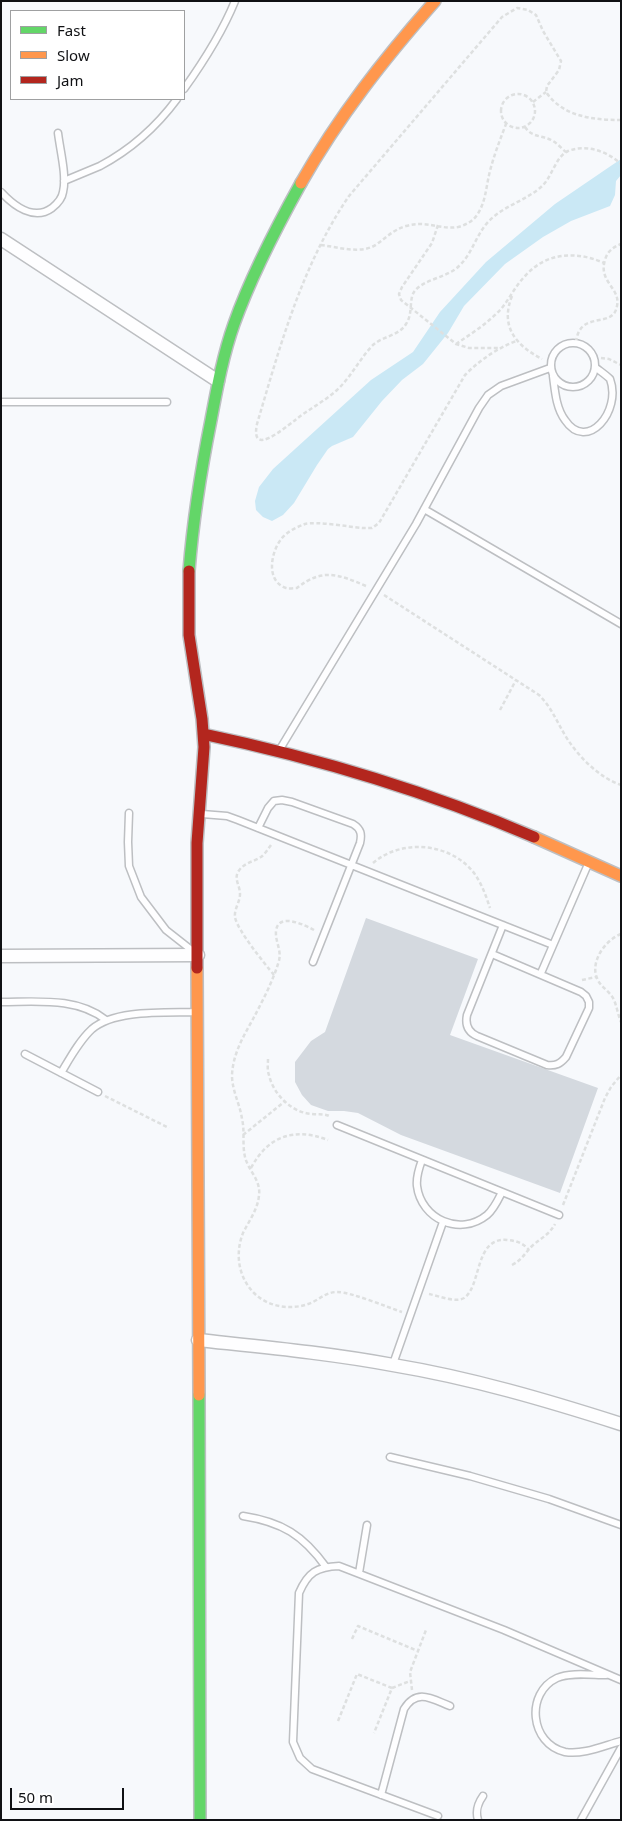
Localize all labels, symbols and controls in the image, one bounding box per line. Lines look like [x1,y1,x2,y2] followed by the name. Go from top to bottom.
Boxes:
[10,10,185,100] legend
[57,20,86,40] text: Fast
[57,45,90,65] text: Slow
[57,70,84,90] text: Jam
[12,1778,126,1810] scale bar
[18,1787,53,1807] text: 50 m

